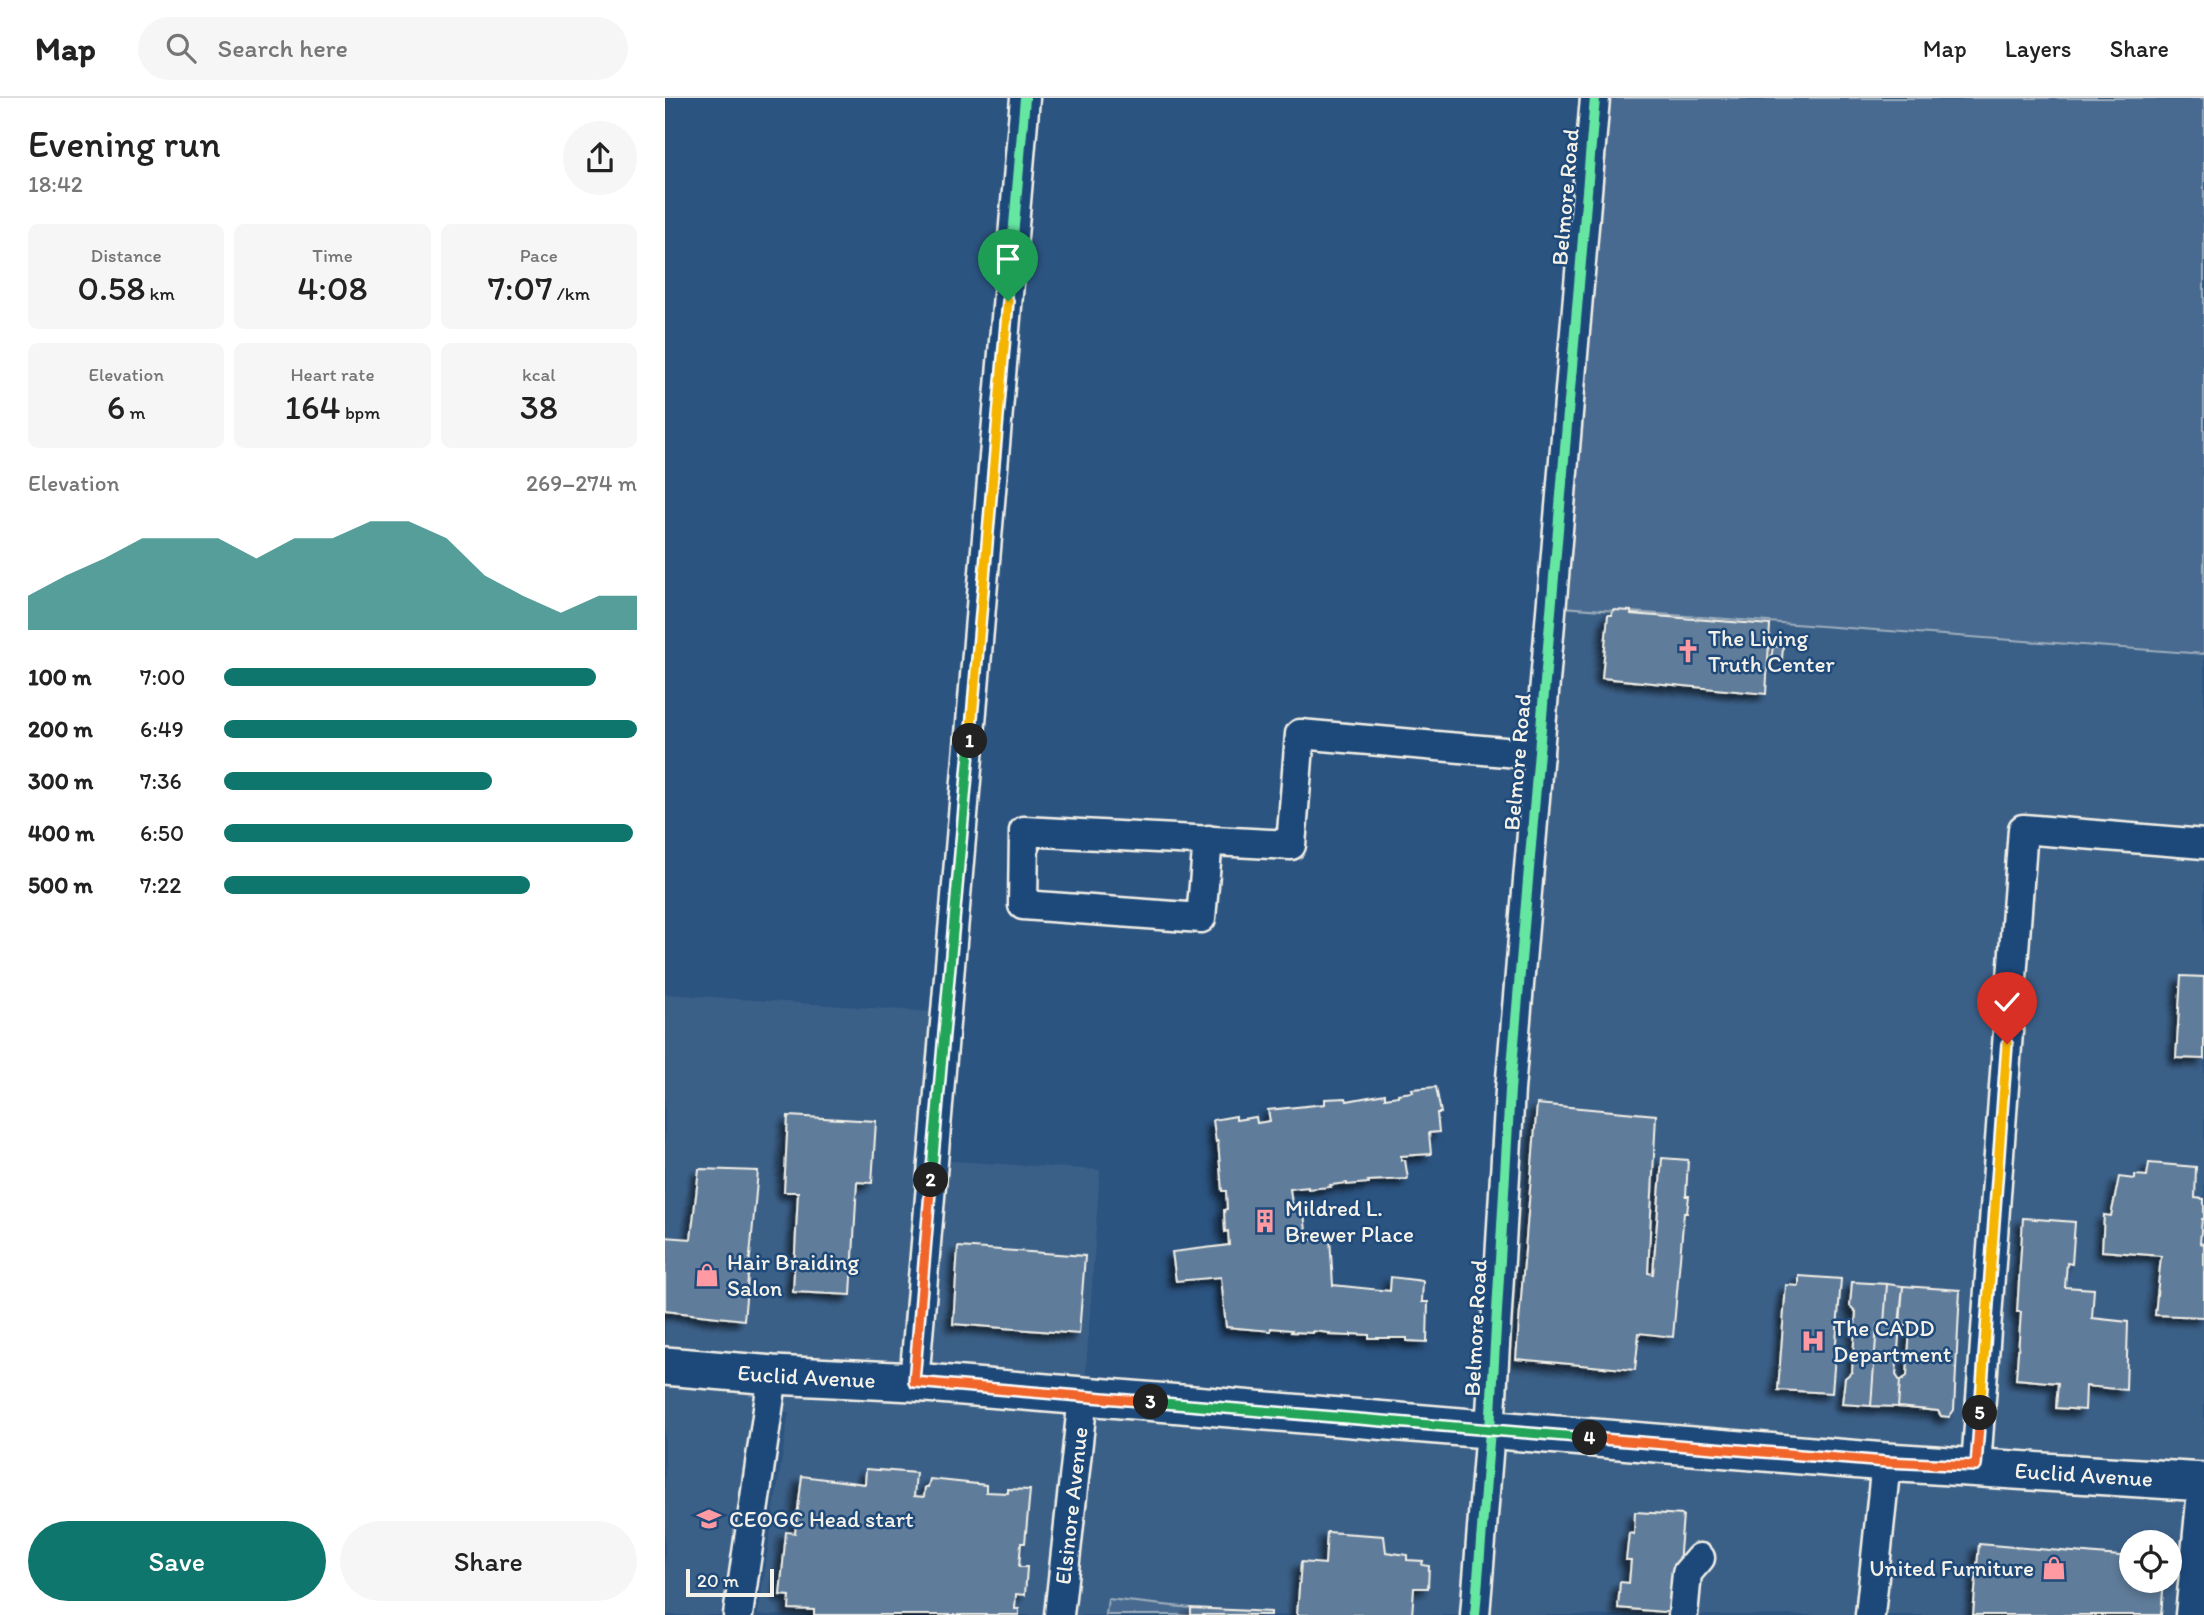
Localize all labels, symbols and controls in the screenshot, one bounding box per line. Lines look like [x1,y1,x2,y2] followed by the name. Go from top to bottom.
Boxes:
[138,17,628,80] search box
[35,29,96,68] text: Map
[162,29,200,67] icon: search
[218,32,348,64] text: Search here
[1923,34,1967,63] text: Map
[2005,34,2072,63] text: Layers
[2110,34,2169,63] text: Share
[28,121,221,167] text: Evening run
[563,121,637,195] button: share
[1545,127,1585,267] street label: Belmore Road
[28,170,83,198] text: 18:42
[978,229,1038,301] pin
[989,240,1027,278] icon: arrive
[91,244,162,267] text: Distance
[312,244,353,267] text: Time
[520,244,558,267] text: Pace
[78,267,145,309] text: 0.58
[297,267,368,309] text: 4:08
[488,267,553,309] text: 7:07
[145,282,175,305] text: km
[553,282,590,305] text: /km
[88,363,164,386] text: Elevation
[290,363,375,386] text: Heart rate
[522,363,556,386] text: kcal
[107,386,125,428] text: 6
[285,386,341,428] text: 164
[520,386,558,428] text: 38
[125,401,146,424] text: m
[341,401,380,424] text: bpm
[28,469,119,497] text: Elevation
[526,469,637,497] text: 269–274 m
[1708,624,1835,678] place label: The Living Truth Center
[1674,637,1702,665] church icon: The Living Truth Center
[28,663,92,691] text: 100 m
[140,663,185,691] text: 7:00
[1497,692,1537,832] street label: Belmore Road
[28,715,93,743] text: 200 m
[140,715,184,743] text: 6:49
[953,724,987,758] pin: 1
[965,729,974,752] text: 1
[28,767,93,795] text: 300 m
[140,767,182,795] text: 7:36
[28,819,95,847] text: 400 m
[140,819,184,847] text: 6:50
[28,871,93,899] text: 500 m
[140,871,181,899] text: 7:22
[1977,972,2037,1044] pin
[1988,983,2026,1021] icon: check
[913,1162,949,1198] pin: 2
[926,1168,936,1191] text: 2
[1285,1194,1414,1248] place label: Mildred L. Brewer Place
[1251,1207,1279,1235] building icon: Mildred L. Brewer Place
[727,1248,860,1302] place label: Hair Braiding Salon
[1457,1258,1493,1397] street label: Belmore Road
[693,1261,721,1289] shop icon: Hair Braiding Salon
[1833,1314,1952,1368] place label: The CADD Department
[1799,1327,1827,1355] hospital icon: The CADD Department
[736,1358,876,1394] street label: Euclid Avenue
[1133,1384,1169,1420] pin: 3
[1145,1390,1156,1413] text: 3
[1963,1396,1997,1430] pin: 5
[1975,1401,1984,1424] text: 5
[1573,1420,1607,1456] pin: 4
[1048,1425,1094,1586] street label: Elsinore Avenue
[1584,1426,1595,1449] text: 4
[2014,1456,2154,1493] street label: Euclid Avenue
[695,1505,723,1533] school or university icon: CEOGC Head start
[729,1505,914,1533] place label: CEOGC Head start
[28,1521,326,1601] button: Save
[340,1521,637,1601] button: Share
[2119,1530,2182,1593] map controls
[2119,1530,2182,1593] button: locate
[1869,1554,2034,1582] place label: United Furniture
[2040,1554,2068,1582] shop icon: United Furniture
[686,1566,773,1598] scale bar
[697,1569,739,1592] text: 20 m

